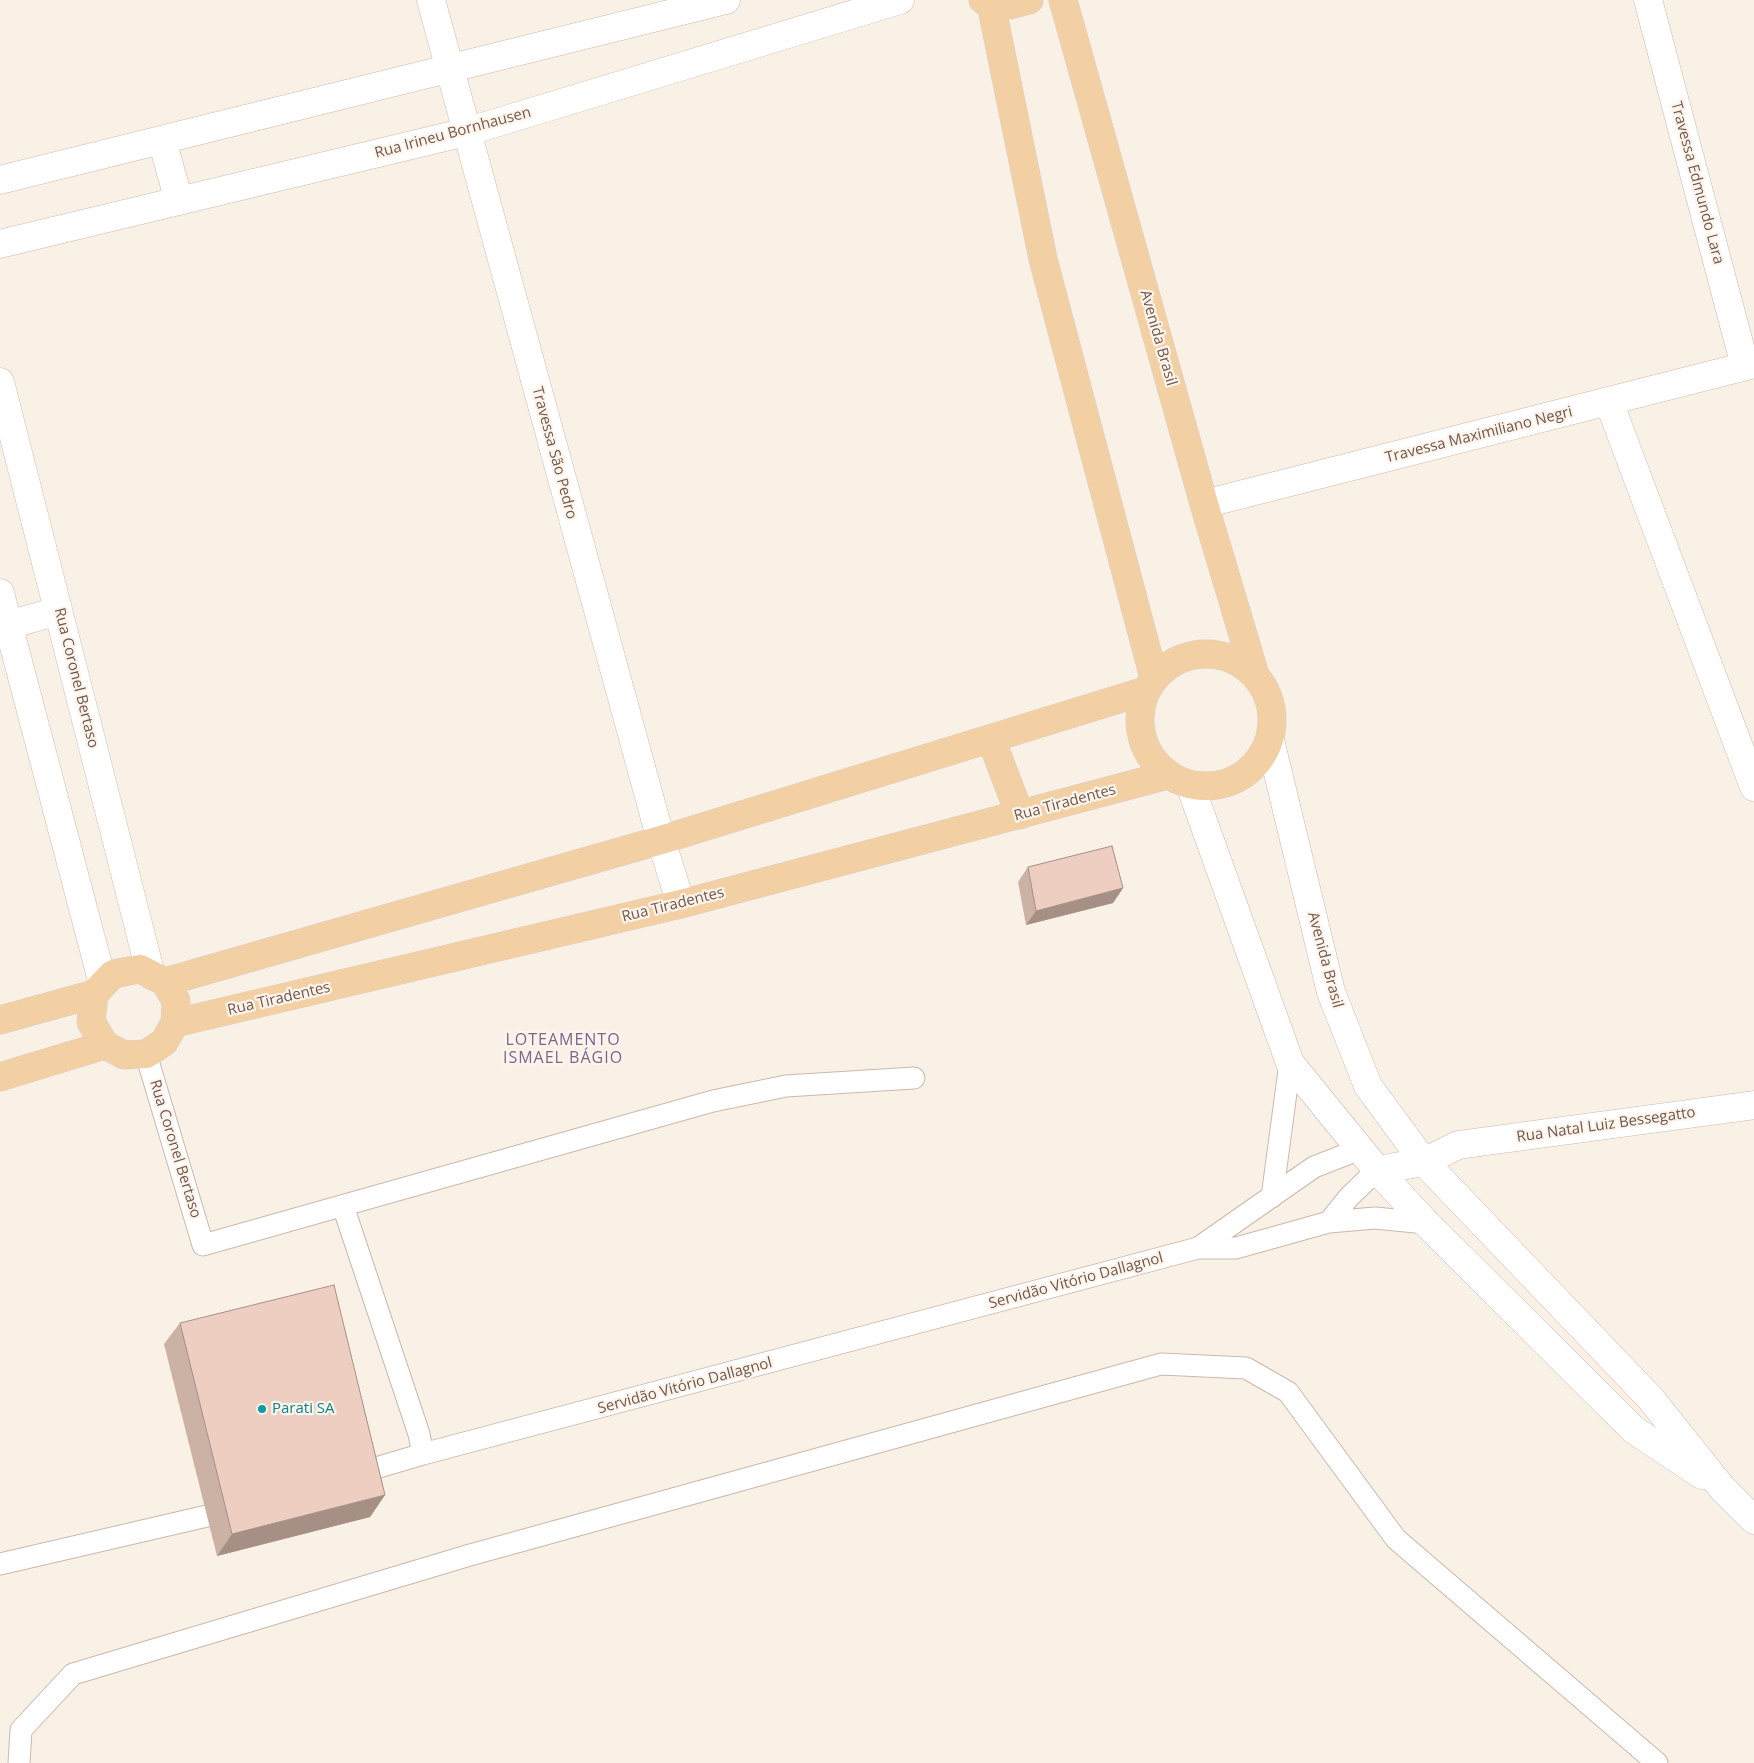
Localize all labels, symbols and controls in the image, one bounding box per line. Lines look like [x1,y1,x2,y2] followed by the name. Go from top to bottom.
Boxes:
[1667,100,1727,266] street label: Travessa Edmundo Lara
[373,103,533,163] street label: Rua Irineu Bornhausen
[1136,288,1180,388] street label: Avenida Brasil
[528,385,580,521] street label: Travessa São Pedro
[1384,403,1574,467] street label: Travessa Maximiliano Negri
[50,606,102,750] street label: Rua Coronel Bertaso
[1012,781,1118,825] street label: Rua Tiradentes
[620,884,726,926] street label: Rua Tiradentes
[1304,910,1346,1010] street label: Avenida Brasil
[226,978,332,1020] street label: Rua Tiradentes
[501,1030,625,1068] district label: LOTEAMENTO ISMAEL BÁGIO
[145,1078,205,1220] street label: Rua Coronel Bertaso
[1515,1104,1697,1146] street label: Rua Natal Luiz Bessegatto
[987,1249,1165,1313] street label: Servidão Vitório Dallagnol
[596,1354,774,1418] street label: Servidão Vitório Dallagnol
[272,1400,335,1418] place label: Parati SA
[256,1403,268,1415] marker: Parati SA

